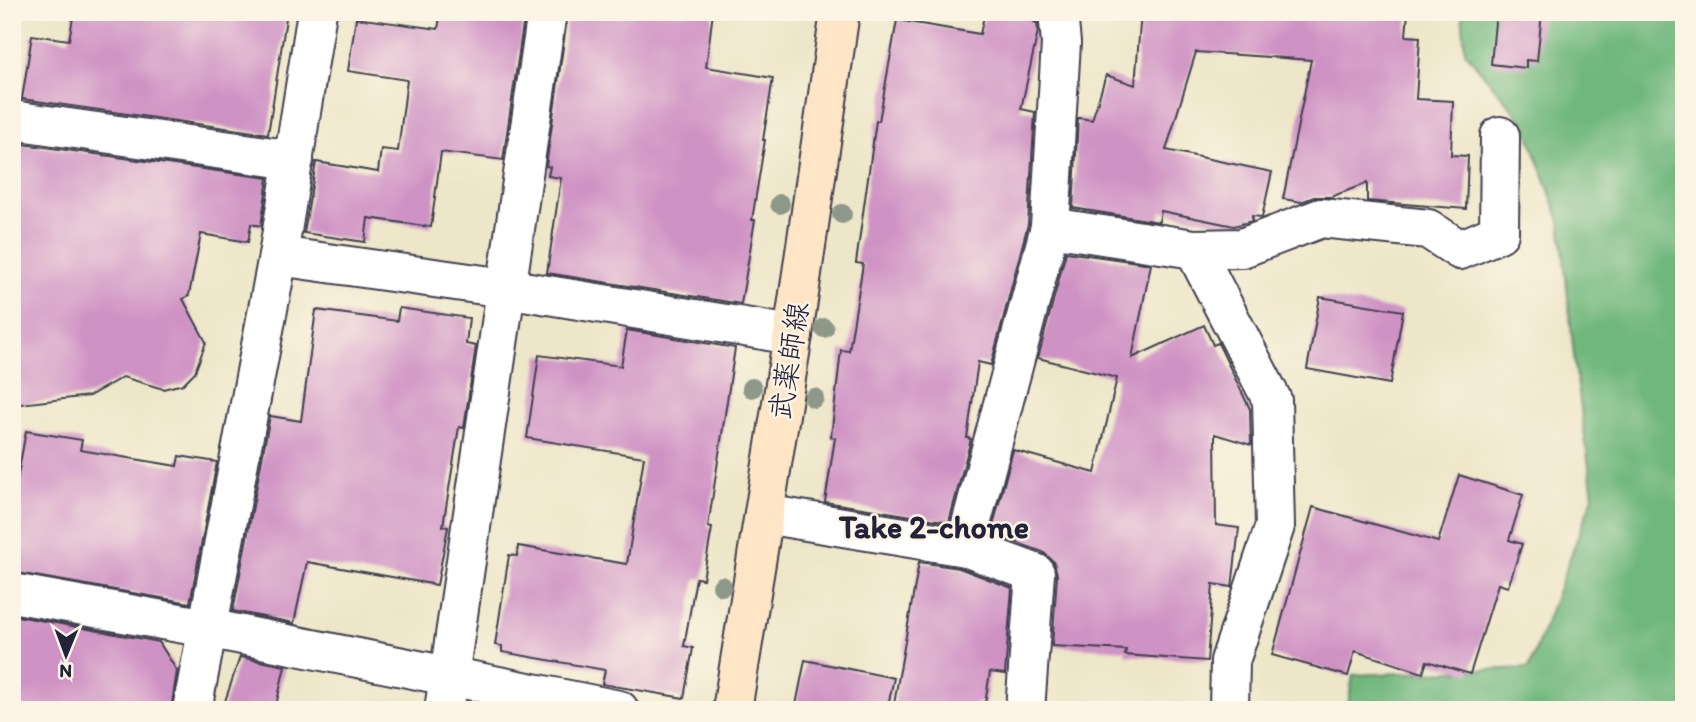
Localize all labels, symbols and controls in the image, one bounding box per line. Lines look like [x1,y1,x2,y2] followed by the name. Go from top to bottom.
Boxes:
[761,299,816,423] street label: 武薬師線
[838,508,1029,546] district label: Take 2-chome
[32,620,102,690] north arrow
[59,660,72,683] text: N

